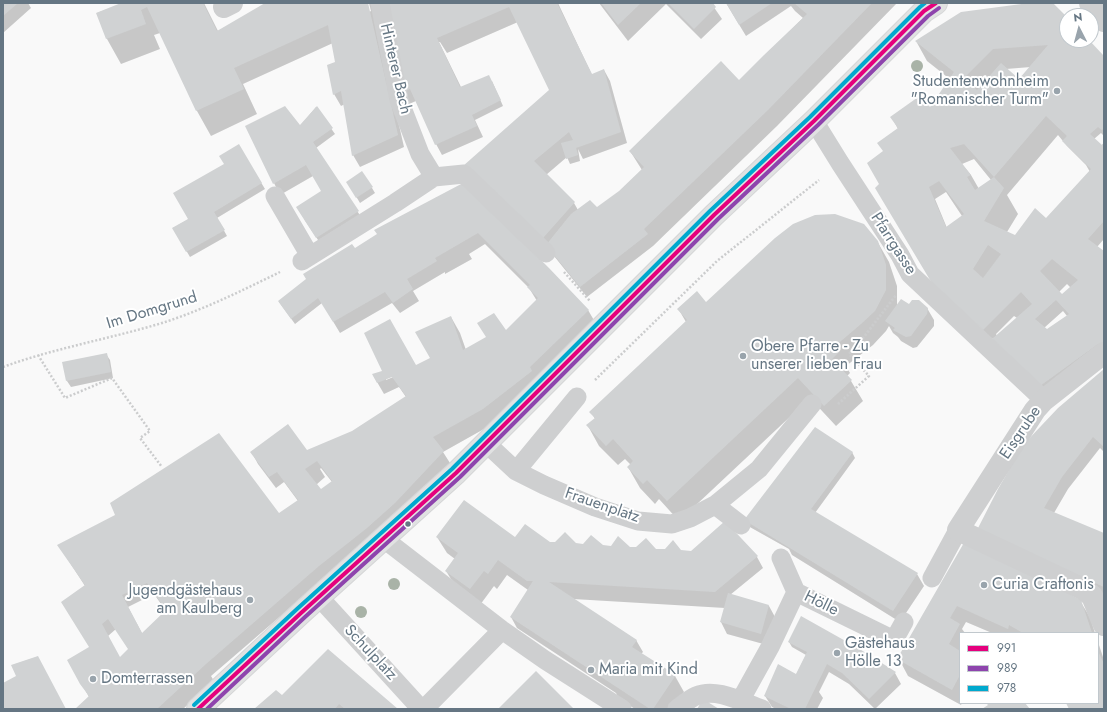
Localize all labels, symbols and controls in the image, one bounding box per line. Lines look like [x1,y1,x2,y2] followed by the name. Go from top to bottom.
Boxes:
[1059,8,1099,48] north arrow
[1073,9,1083,25] text: N
[375,22,415,116] street label: Hinterer Bach
[911,72,1049,110] place label: Studentenwohnheim "Romanischer Turm"
[1052,86,1062,96] marker: Studentenwohnheim "Romanischer Turm"
[866,210,920,278] street label: Pfarrgasse
[104,288,200,334] street label: Im Domgrund
[751,337,882,375] place label: Obere Pfarre - Zu unserer lieben Frau
[738,351,748,361] marker: Obere Pfarre - Zu unserer lieben Frau
[996,403,1046,463] street label: Eisgrube
[562,484,642,528] street label: Frauenplatz
[403,519,413,529] unlabelled marker
[992,575,1094,595] place label: Curia Craftonis
[979,580,989,590] marker: Curia Craftonis
[129,581,242,619] place label: Jugendgästehaus am Kaulberg
[801,588,841,620] street label: Hölle
[245,595,255,605] marker: Jugendgästehaus am Kaulberg
[340,621,400,685] street label: Schulplatz
[959,632,1099,704] legend
[845,634,915,672] place label: Gästehaus Hölle 13
[997,639,1016,657] text: 991
[832,648,842,658] marker: Gästehaus Hölle 13
[997,659,1017,677] text: 989
[599,660,698,680] place label: Maria mit Kind
[586,665,596,675] marker: Maria mit Kind
[101,669,193,689] place label: Domterrassen
[88,674,98,684] marker: Domterrassen
[997,679,1016,697] text: 978

